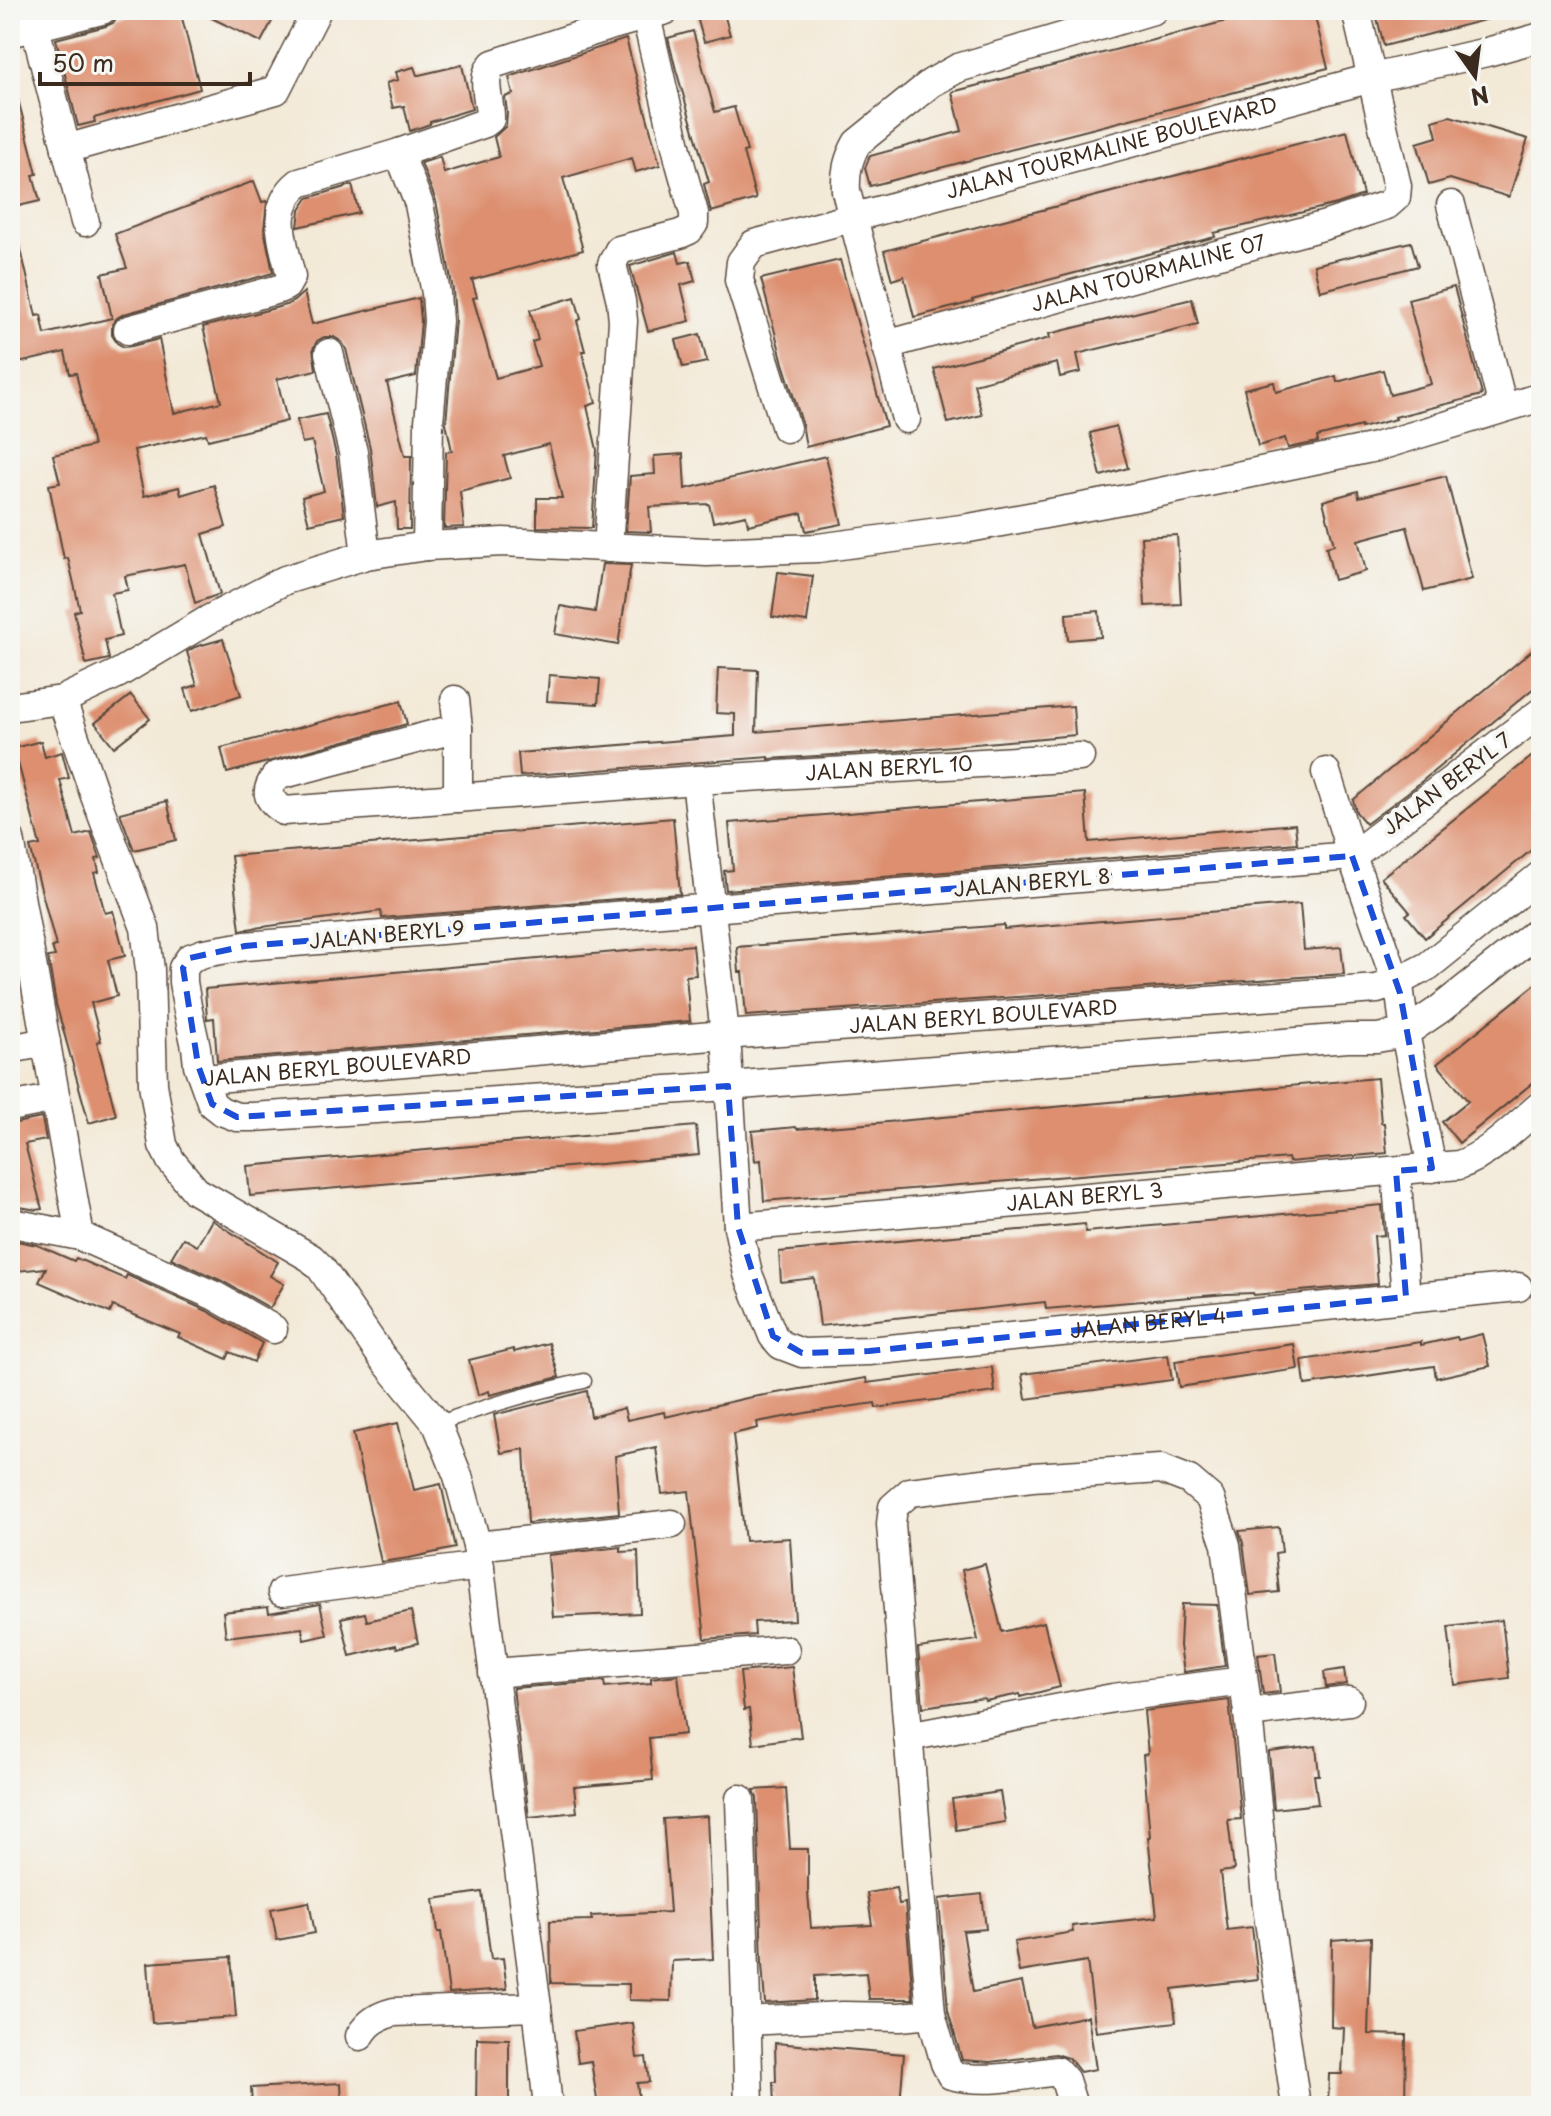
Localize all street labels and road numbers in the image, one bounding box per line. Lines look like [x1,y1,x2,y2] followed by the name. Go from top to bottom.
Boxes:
[942,88,1280,206] street label: JALAN TOURMALINE BOULEVARD
[1027,226,1269,319] street label: JALAN TOURMALINE 07
[1376,725,1517,842] street label: JALAN BERYL 7
[804,747,974,787] street label: JALAN BERYL 10
[952,860,1112,904] street label: JALAN BERYL 8
[308,912,466,956] street label: JALAN BERYL 9
[848,991,1119,1040] street label: JALAN BERYL BOULEVARD
[202,1040,473,1093] street label: JALAN BERYL BOULEVARD
[1005,1175,1164,1218] street label: JALAN BERYL 3
[1068,1300,1228,1345] street label: JALAN BERYL 4

